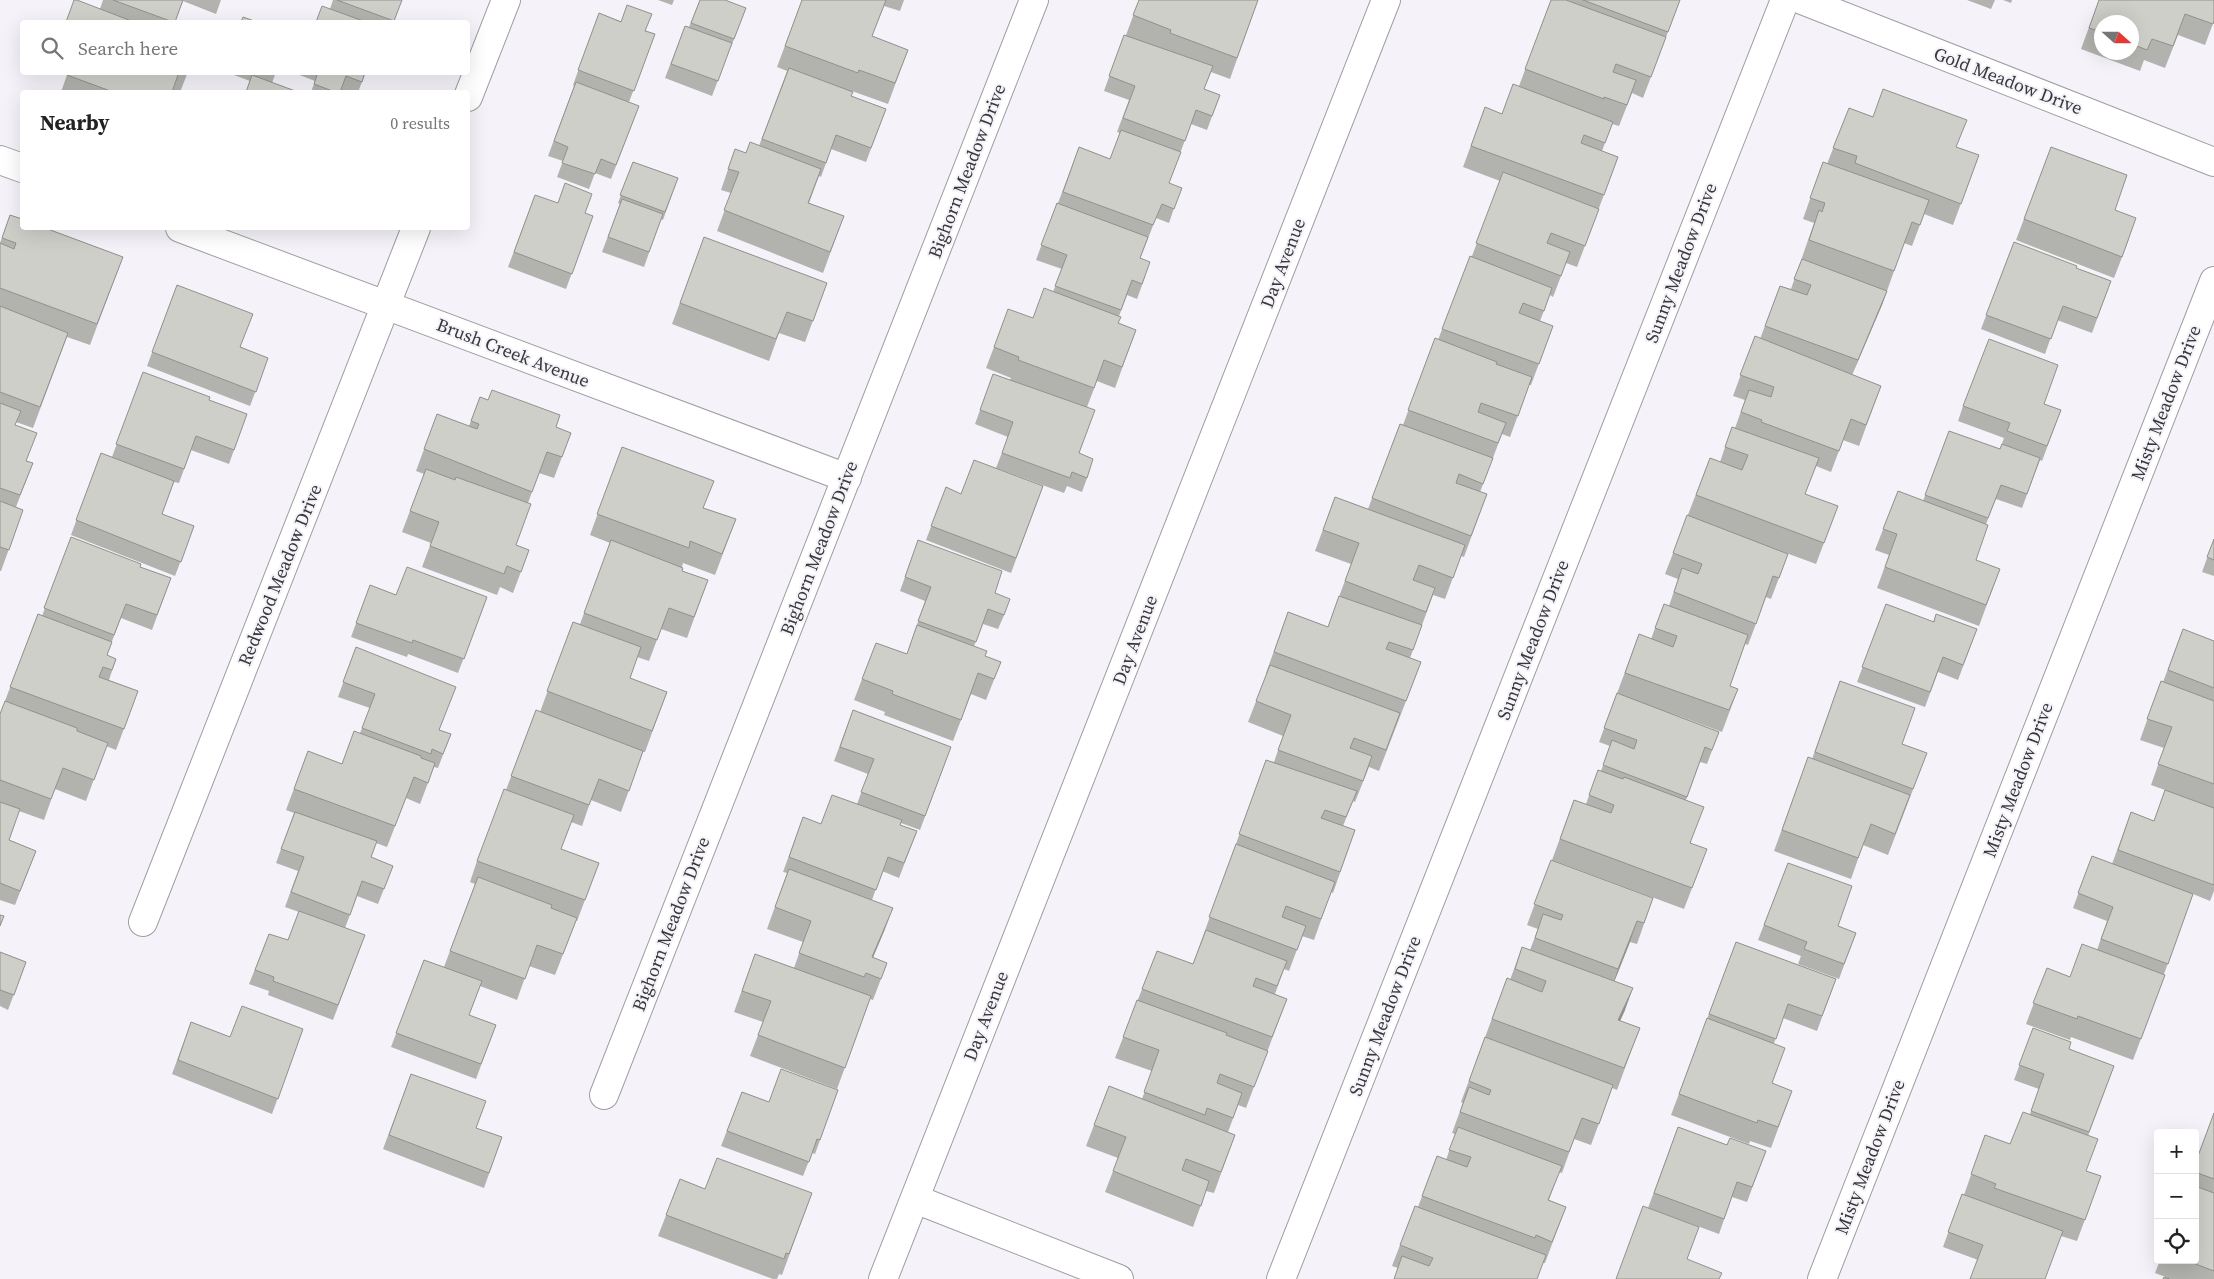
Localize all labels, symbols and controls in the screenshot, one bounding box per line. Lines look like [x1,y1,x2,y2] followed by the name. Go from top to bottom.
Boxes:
[2094,15,2139,60] north arrow
[20,20,470,75] search box
[38,34,66,62] icon: search
[78,35,178,61] text: Search here
[1930,41,2086,120] street label: Gold Meadow Drive
[922,80,1011,262] street label: Bighorn Meadow Drive
[40,108,110,137] text: Nearby
[390,112,450,134] text: 0 results
[1638,179,1723,347] street label: Sunny Meadow Drive
[1254,214,1311,311] street label: Day Avenue
[433,312,593,393] street label: Brush Creek Avenue
[2124,322,2207,484] street label: Misty Meadow Drive
[774,457,863,639] street label: Bighorn Meadow Drive
[232,480,327,669] street label: Redwood Meadow Drive
[1490,556,1575,724] street label: Sunny Meadow Drive
[1106,591,1163,688] street label: Day Avenue
[1976,699,2059,861] street label: Misty Meadow Drive
[626,833,715,1015] street label: Bighorn Meadow Drive
[1342,932,1427,1100] street label: Sunny Meadow Drive
[957,967,1014,1064] street label: Day Avenue
[1828,1076,1911,1238] street label: Misty Meadow Drive
[2154,1129,2199,1264] map controls
[2154,1129,2199,1174] button: +
[2154,1174,2199,1219] button: −
[2154,1219,2199,1264] button: locate

